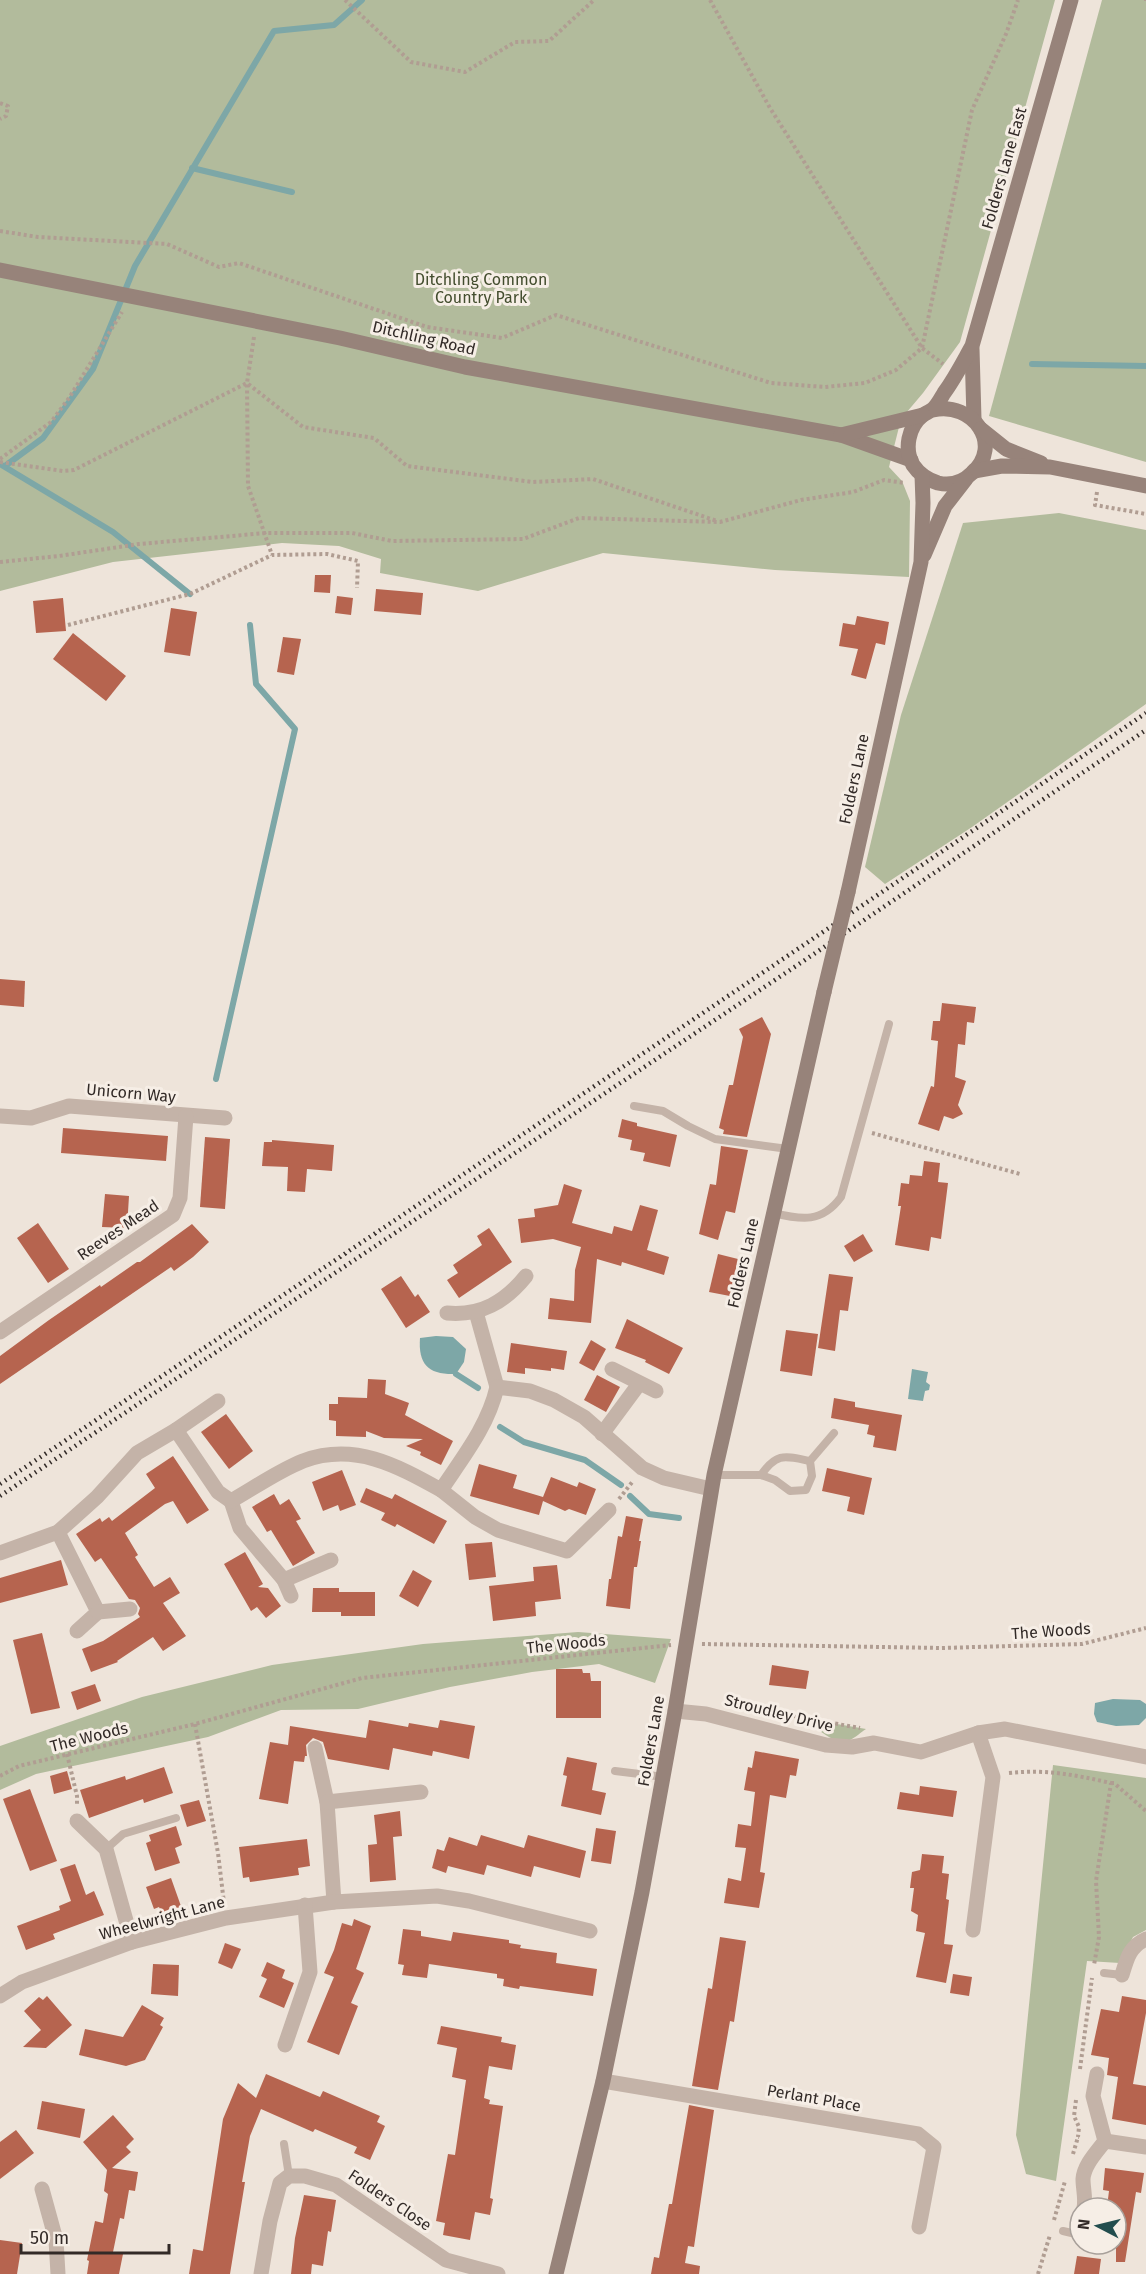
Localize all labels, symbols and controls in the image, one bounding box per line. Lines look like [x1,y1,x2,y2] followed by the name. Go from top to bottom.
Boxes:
[977,105,1031,231] street label: Folders Lane East
[415,270,547,307] park label: Ditchling Common Country Park
[371,317,477,359] street label: Ditchling Road
[835,732,873,826] street label: Folders Lane
[85,1080,177,1106] street label: Unicorn Way
[74,1196,162,1264] street label: Reeves Mead
[723,1216,763,1310] street label: Folders Lane
[1011,1619,1091,1643] street label: The Woods
[526,1630,606,1658] street label: The Woods
[723,1690,835,1736] street label: Stroudley Drive
[634,1694,668,1788] street label: Folders Lane
[48,1718,130,1756] street label: The Woods
[97,1892,227,1944] street label: Wheelwright Lane
[766,2080,862,2116] street label: Perlant Place
[345,2165,435,2235] street label: Folders Close
[1068,2196,1128,2256] north arrow
[21,2217,170,2255] scale bar
[1074,2218,1094,2231] text: N
[30,2227,69,2249] text: 50 m

